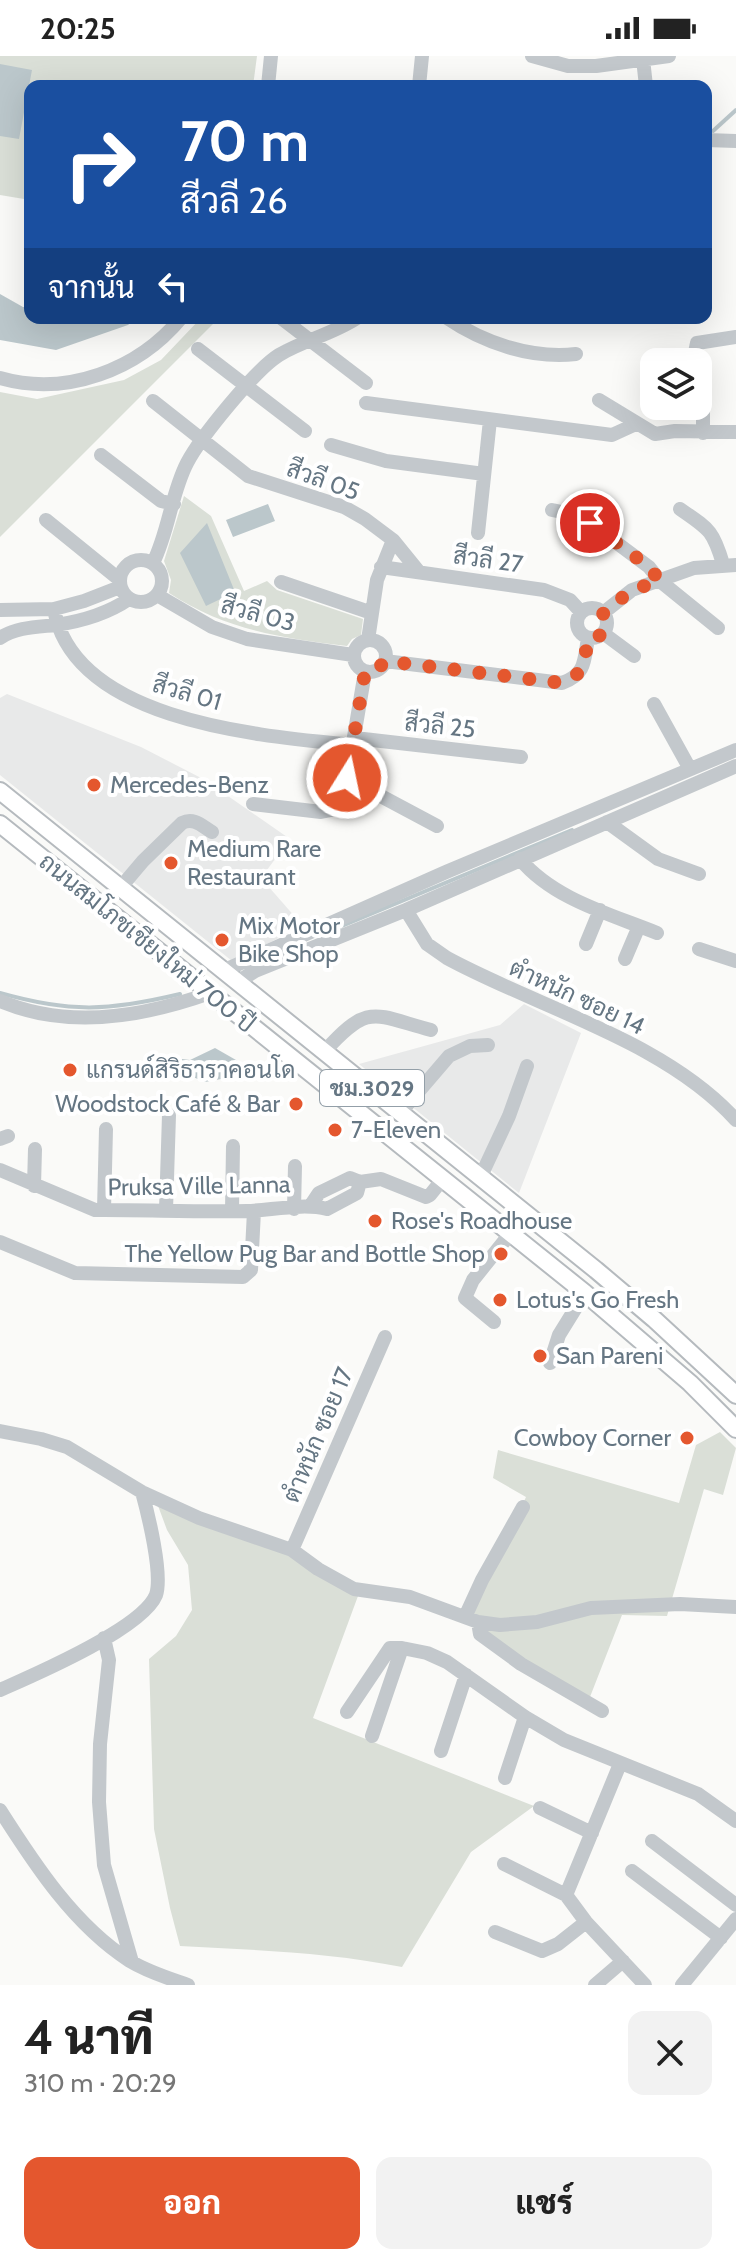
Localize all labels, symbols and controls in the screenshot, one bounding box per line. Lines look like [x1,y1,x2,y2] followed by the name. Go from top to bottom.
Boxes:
[40,10,116,47] text: 20:25
[180,107,309,175] text: 70 m
[48,112,152,216] icon: right
[180,178,288,222] text: สีวลี 26
[151,264,195,308] icon: left
[48,269,135,306] text: จากนั้น
[640,348,712,420] map controls
[640,348,712,420] button: layers
[283,453,363,506] street label: สีวลี 05
[556,489,624,557] pin
[568,501,612,545] icon: arrive
[451,540,525,579] street label: สีวลี 27
[218,590,298,637] street label: สีวลี 03
[149,669,225,716] street label: สีวลี 01
[403,707,477,744] street label: สีวลี 25
[305,736,389,820] position arrow
[110,770,269,799] place label: Mercedes-Benz
[85,776,103,794] marker: Mercedes-Benz
[187,834,321,891] place label: Medium Rare Restaurant
[34,846,262,1039] street label: ถนนสมโภชเชียงใหม่ 700 ปี
[162,854,180,872] marker: Medium Rare Restaurant
[238,911,341,968] place label: Mix Motor Bike Shop
[213,931,231,949] marker: Mix Motor Bike Shop
[505,953,649,1041] street label: ตำหนัก ซอย 14
[86,1054,295,1084] place label: แกรนด์สิริธาราคอนโด
[61,1061,79,1079] marker: แกรนด์สิริธาราคอนโด
[320,1070,424,1106] road number: ชม.3029
[55,1089,280,1118] place label: Woodstock Café & Bar
[287,1095,305,1113] marker: Woodstock Café & Bar
[351,1115,441,1144] place label: 7-Eleven
[326,1121,344,1139] marker: 7-Eleven
[107,1169,291,1202] street label: Pruksa Ville Lanna
[391,1206,572,1235] place label: Rose's Roadhouse
[366,1212,384,1230] marker: Rose's Roadhouse
[124,1239,485,1268] place label: The Yellow Pug Bar and Bottle Shop
[492,1245,510,1263] marker: The Yellow Pug Bar and Bottle Shop
[516,1285,679,1314] place label: Lotus's Go Fresh
[491,1291,509,1309] marker: Lotus's Go Fresh
[556,1341,663,1370] place label: San Pareni
[531,1347,549,1365] marker: San Pareni
[276,1363,359,1507] street label: ตำหนัก ซอย 17
[514,1423,671,1452] place label: Cowboy Corner
[678,1429,696,1447] marker: Cowboy Corner
[24,2008,154,2066] text: 4 นาที
[628,2011,712,2095] button: close
[24,2067,177,2099] text: 310 m · 20:29
[24,2157,360,2249] button: ออก
[376,2157,712,2249] button: แชร์

